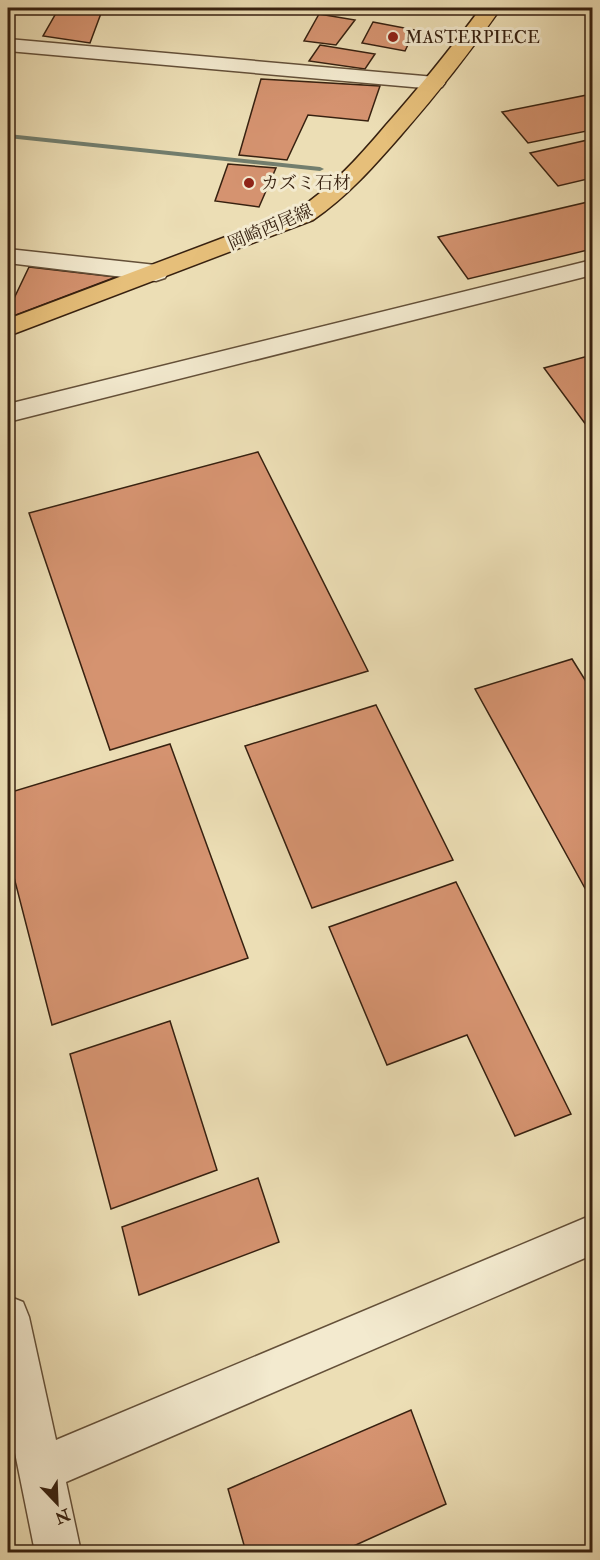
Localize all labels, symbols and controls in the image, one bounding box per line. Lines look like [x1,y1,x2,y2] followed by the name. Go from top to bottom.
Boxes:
[405,26,540,49] place label: MASTERPIECE
[386,30,400,44] marker: MASTERPIECE
[261,172,351,195] place label: カズミ石材
[242,176,256,190] marker: カズミ石材
[224,199,316,256] street label: 岡崎西尾線
[27,1473,87,1533] north arrow
[51,1503,74,1528] text: N

